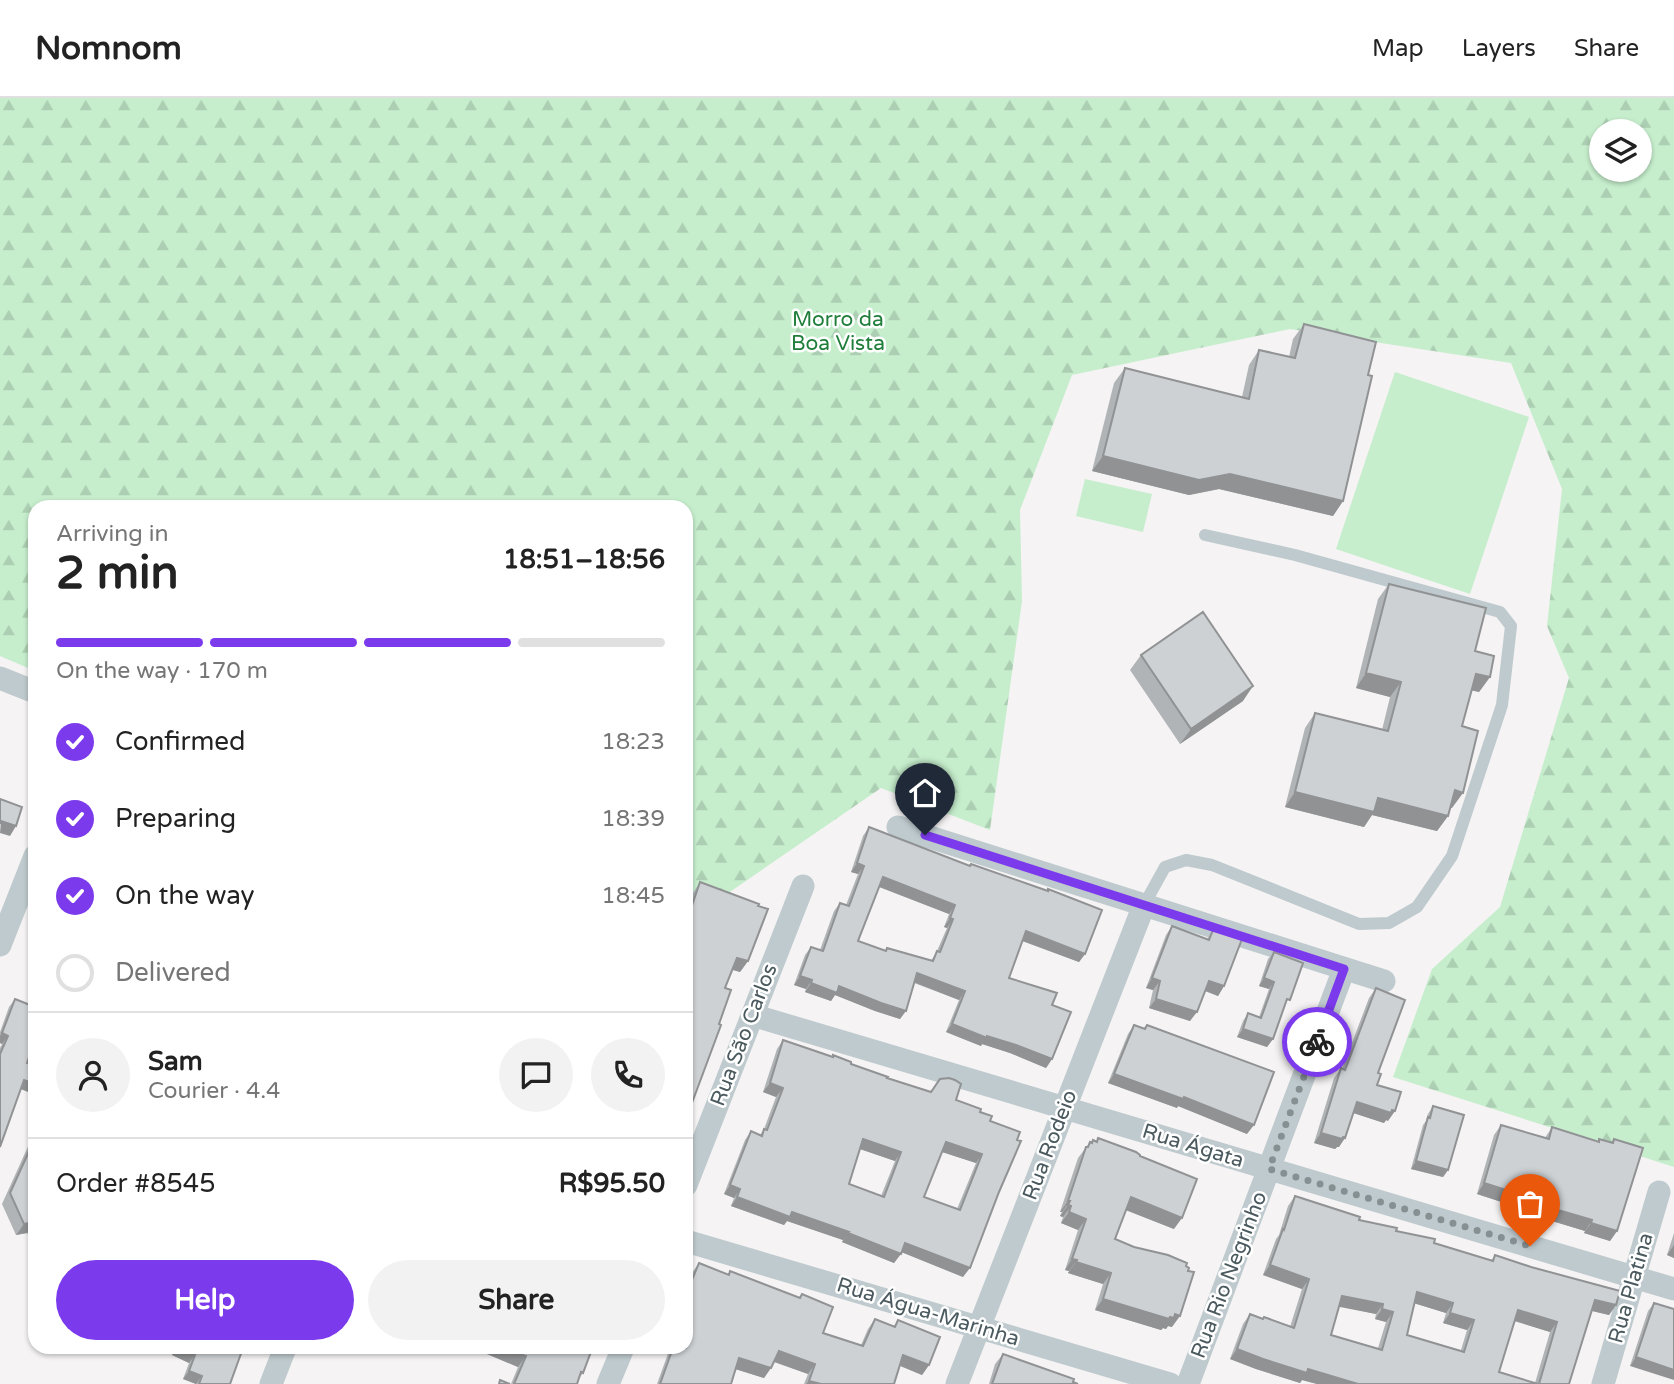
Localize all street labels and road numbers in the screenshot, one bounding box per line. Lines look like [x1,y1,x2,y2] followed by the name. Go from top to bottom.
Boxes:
[705,960,783,1110] street label: Rua São Carlos
[1018,1086,1082,1204] street label: Rua Rodeio
[1139,1119,1247,1173] street label: Rua Ágata
[1186,1188,1272,1362] street label: Rua Rio Negrinho
[1603,1230,1659,1346] street label: Rua Platina
[834,1272,1022,1352] street label: Rua Água-Marinha

